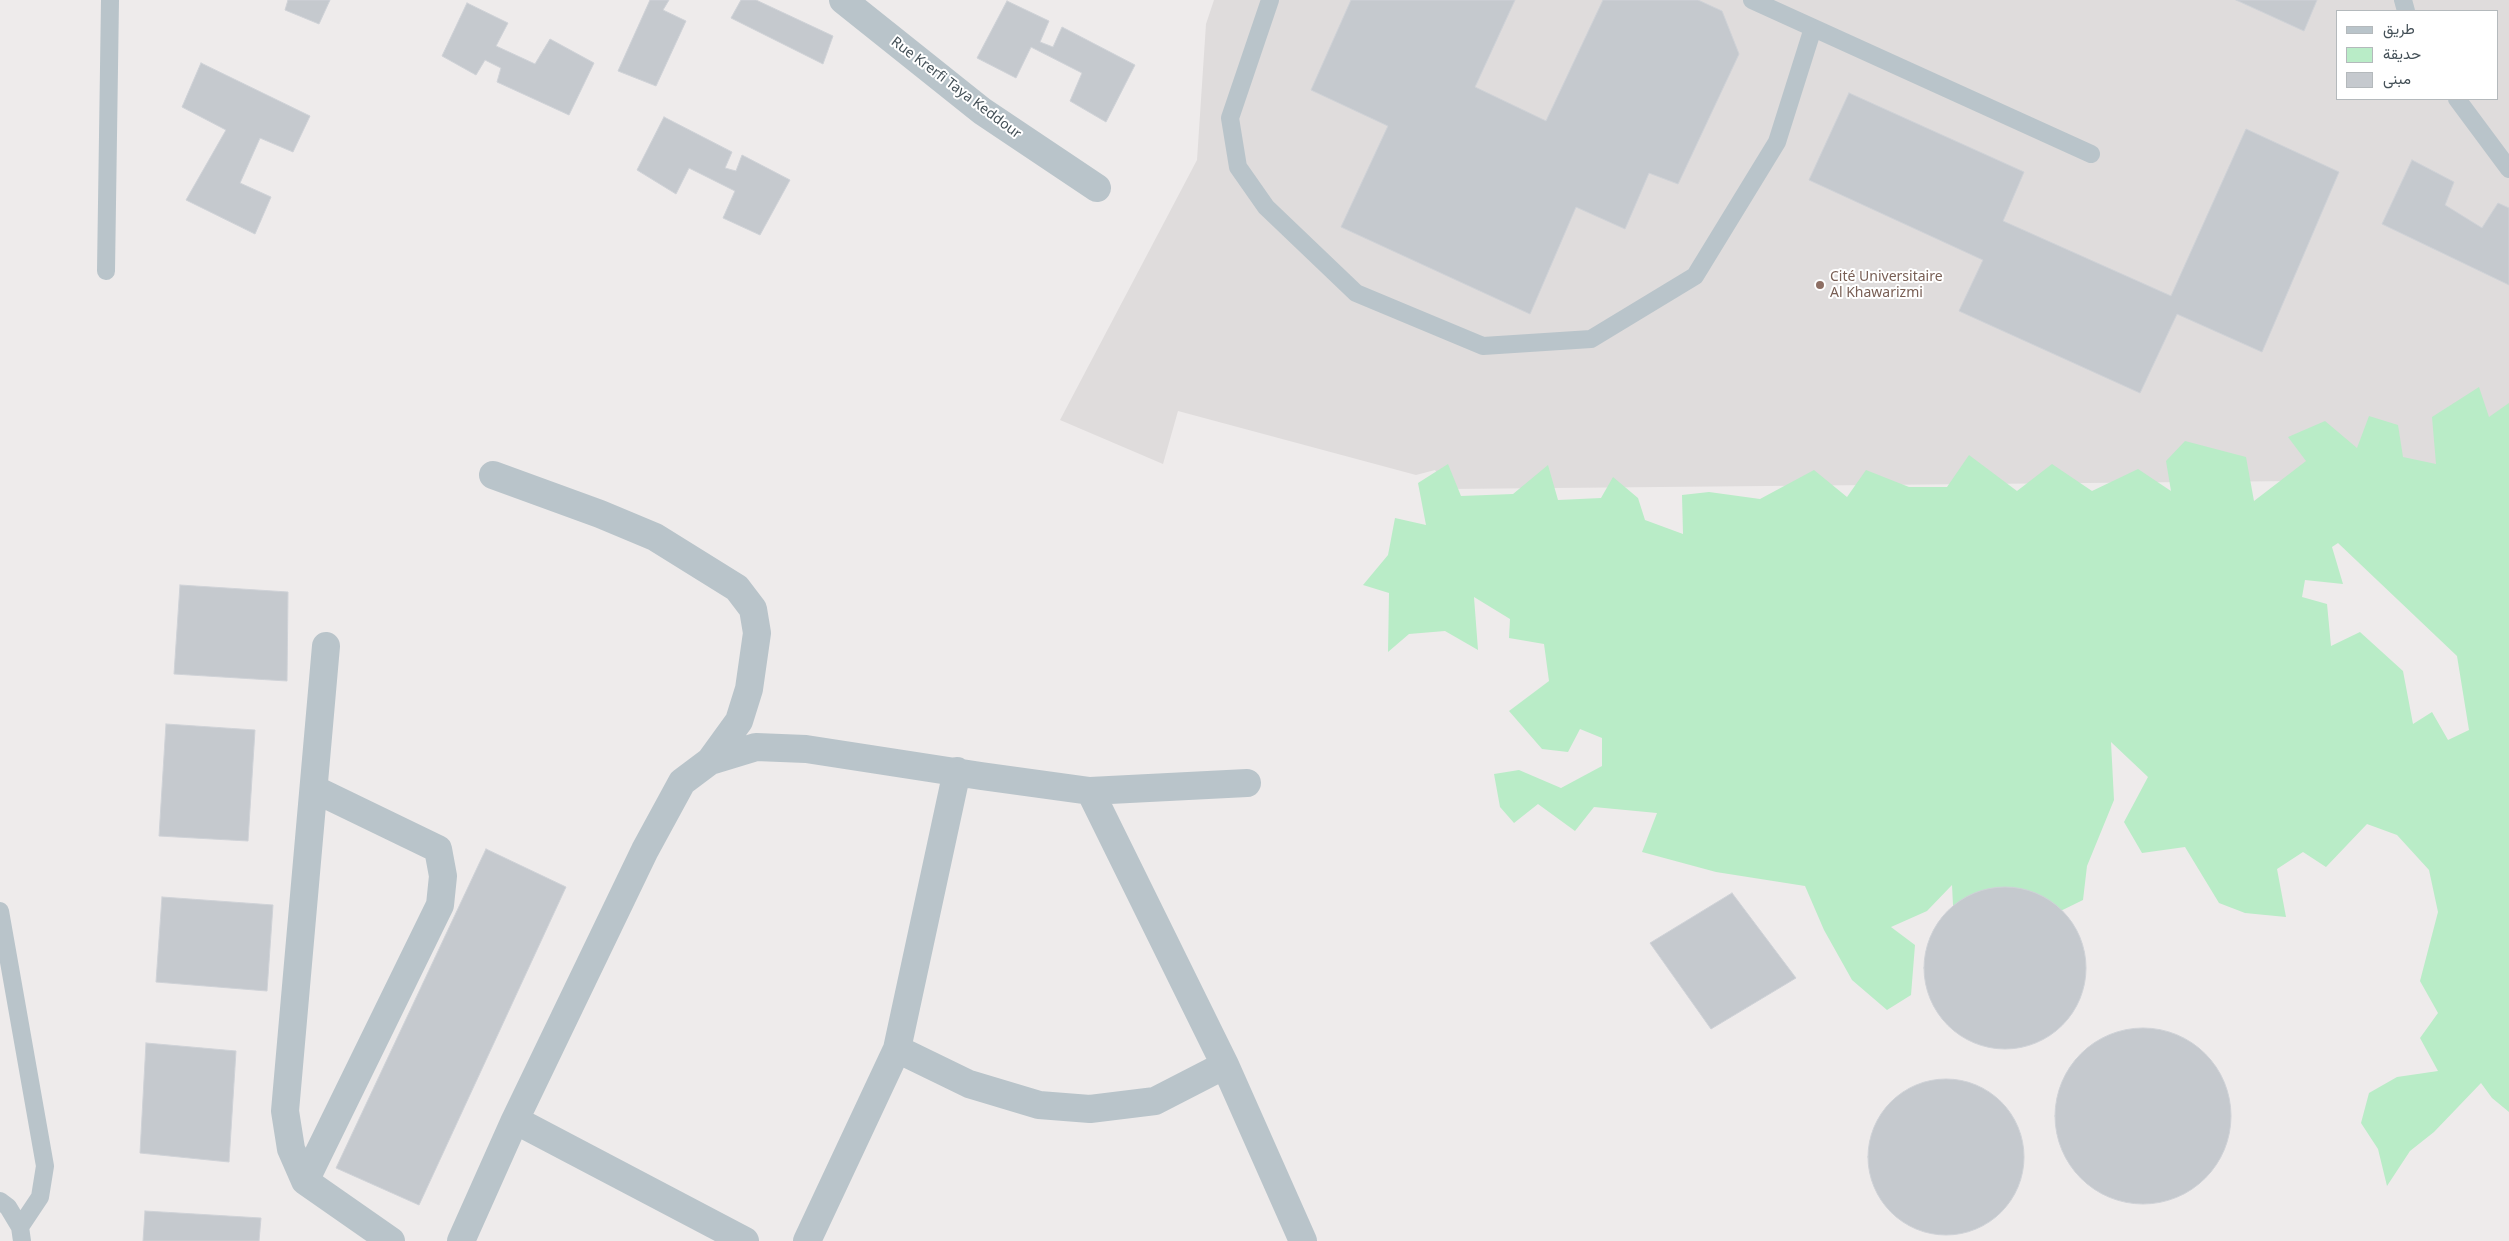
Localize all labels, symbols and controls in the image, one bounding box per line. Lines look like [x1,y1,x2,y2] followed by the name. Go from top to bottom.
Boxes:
[2336,10,2499,100] legend
[2383,18,2415,38] text: طريق
[888,34,1024,142] street label: Rue Krerfi Taya Keddour
[2383,43,2421,63] text: حديقة
[2383,68,2411,88] text: مبنى
[1830,269,1943,302] place label: Cité Universitaire Al Khawarizmi
[1814,279,1826,291] marker: Cité Universitaire Al Khawarizmi

